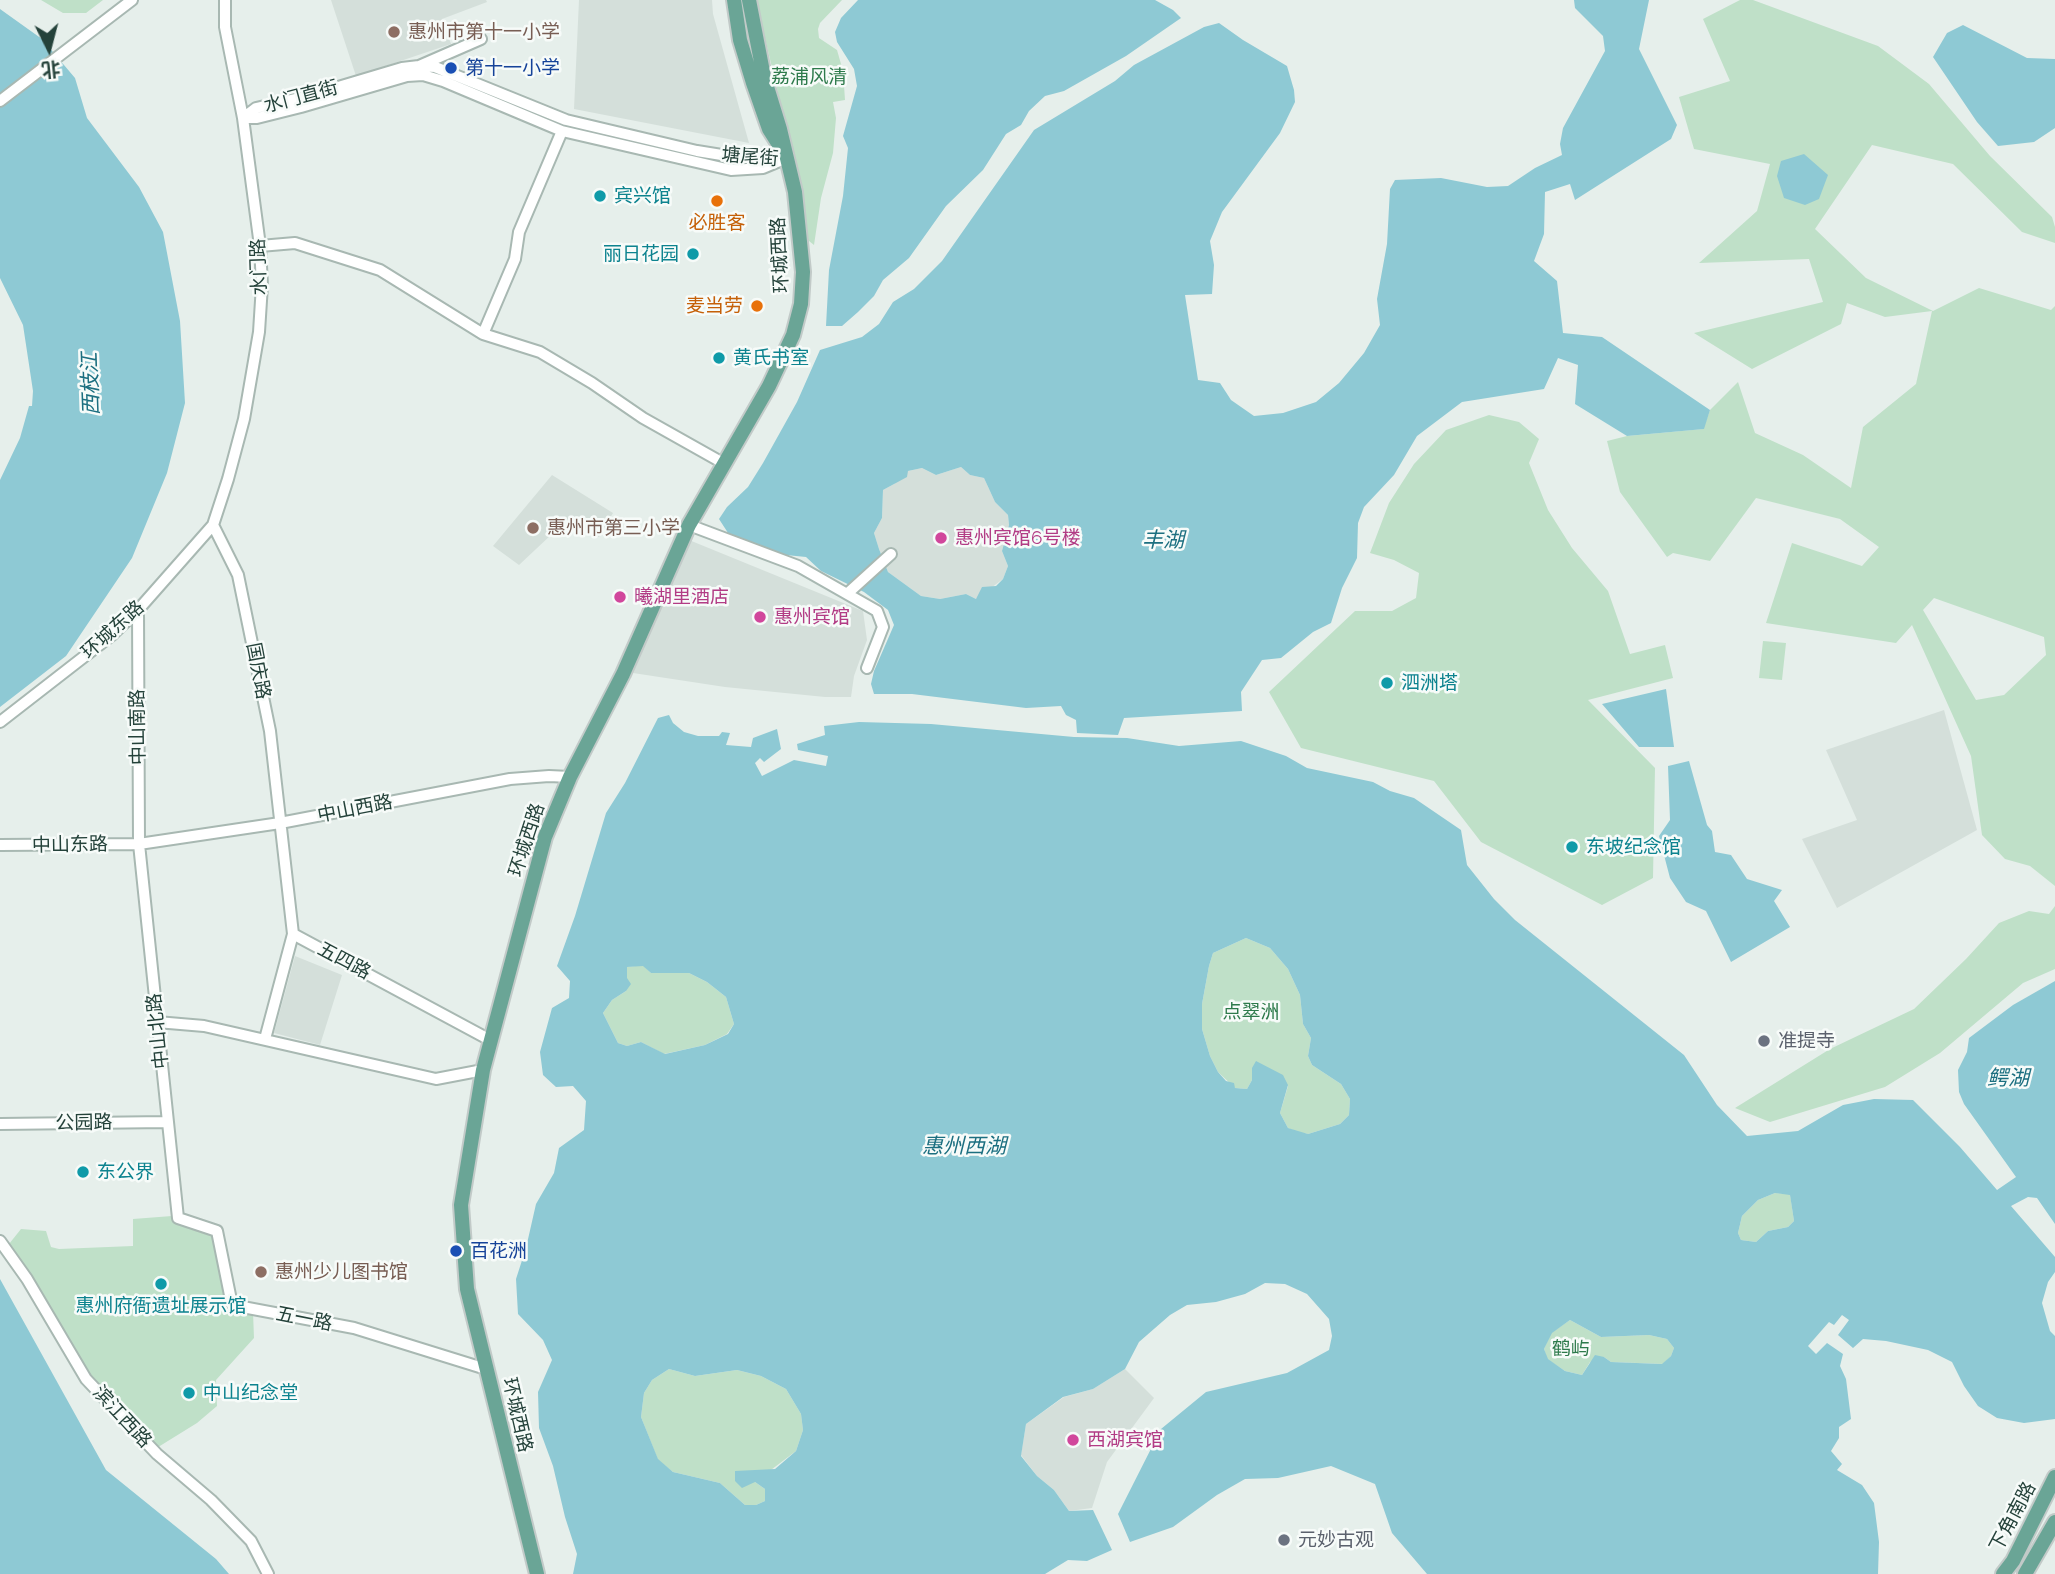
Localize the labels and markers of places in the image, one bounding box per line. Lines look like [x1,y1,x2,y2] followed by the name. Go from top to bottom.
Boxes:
[408,21,560,43] place label: 惠州市第十一小学
[386,24,402,40] marker: 惠州市第十一小学
[465,57,560,79] place label: 第十一小学
[443,60,459,76] marker: 第十一小学
[614,185,671,207] place label: 宾兴馆
[592,188,608,204] marker: 宾兴馆
[709,193,725,209] marker: 必胜客
[689,212,745,234] place label: 必胜客
[603,243,679,265] place label: 丽日花园
[685,246,701,262] marker: 丽日花园
[686,295,743,317] place label: 麦当劳
[749,298,765,314] marker: 麦当劳
[733,347,809,369] place label: 黄氏书室
[711,350,727,366] marker: 黄氏书室
[547,517,680,539] place label: 惠州市第三小学
[525,520,541,536] marker: 惠州市第三小学
[955,527,1080,549] place label: 惠州宾馆6号楼
[933,530,949,546] marker: 惠州宾馆6号楼
[634,586,729,608] place label: 曦湖里酒店
[612,589,628,605] marker: 曦湖里酒店
[774,606,850,628] place label: 惠州宾馆
[752,609,768,625] marker: 惠州宾馆
[1401,672,1458,694] place label: 泗洲塔
[1379,675,1395,691] marker: 泗洲塔
[1586,836,1681,858] place label: 东坡纪念馆
[1564,839,1580,855] marker: 东坡纪念馆
[1778,1030,1835,1052] place label: 准提寺
[1756,1033,1772,1049] marker: 准提寺
[97,1161,154,1183] place label: 东公界
[75,1164,91,1180] marker: 东公界
[470,1240,527,1262] place label: 百花洲
[448,1243,464,1259] marker: 百花洲
[275,1261,408,1283] place label: 惠州少儿图书馆
[253,1264,269,1280] marker: 惠州少儿图书馆
[153,1276,169,1292] marker: 惠州府衙遗址展示馆
[76,1295,246,1317] place label: 惠州府衙遗址展示馆
[203,1382,298,1404] place label: 中山纪念堂
[181,1385,197,1401] marker: 中山纪念堂
[1087,1429,1163,1451] place label: 西湖宾馆
[1065,1432,1081,1448] marker: 西湖宾馆
[1298,1529,1374,1551] place label: 元妙古观
[1276,1532,1292,1548] marker: 元妙古观

